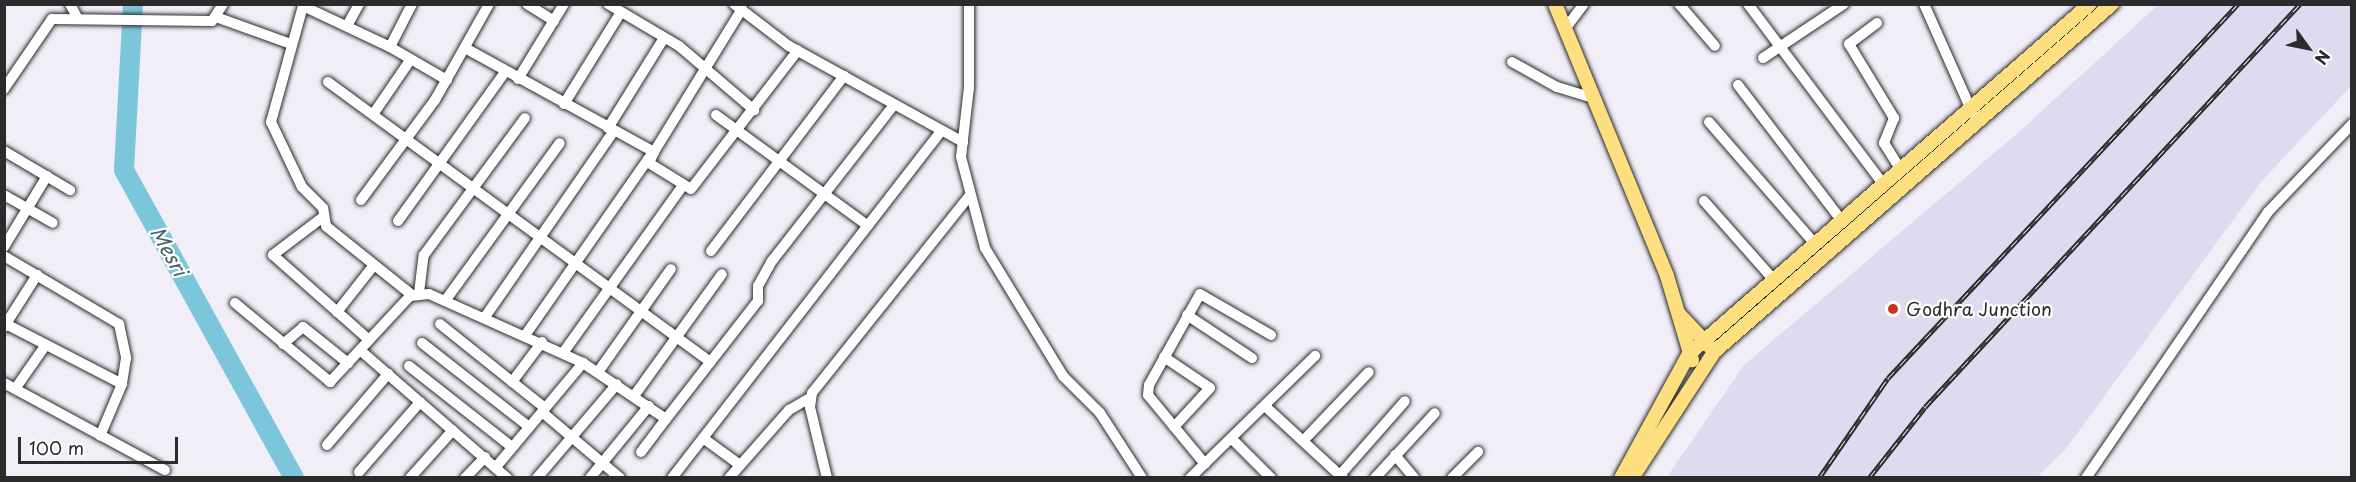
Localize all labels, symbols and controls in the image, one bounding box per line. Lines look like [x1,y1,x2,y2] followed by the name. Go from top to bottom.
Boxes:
[2278,18,2338,78] north arrow
[2310,46,2337,70] text: N
[146,222,192,280] water label: Mesri
[1906,298,2052,320] place label: Godhra Junction
[1884,300,1902,318] marker: Godhra Junction
[21,425,182,463] scale bar
[29,434,84,461] text: 100 m

